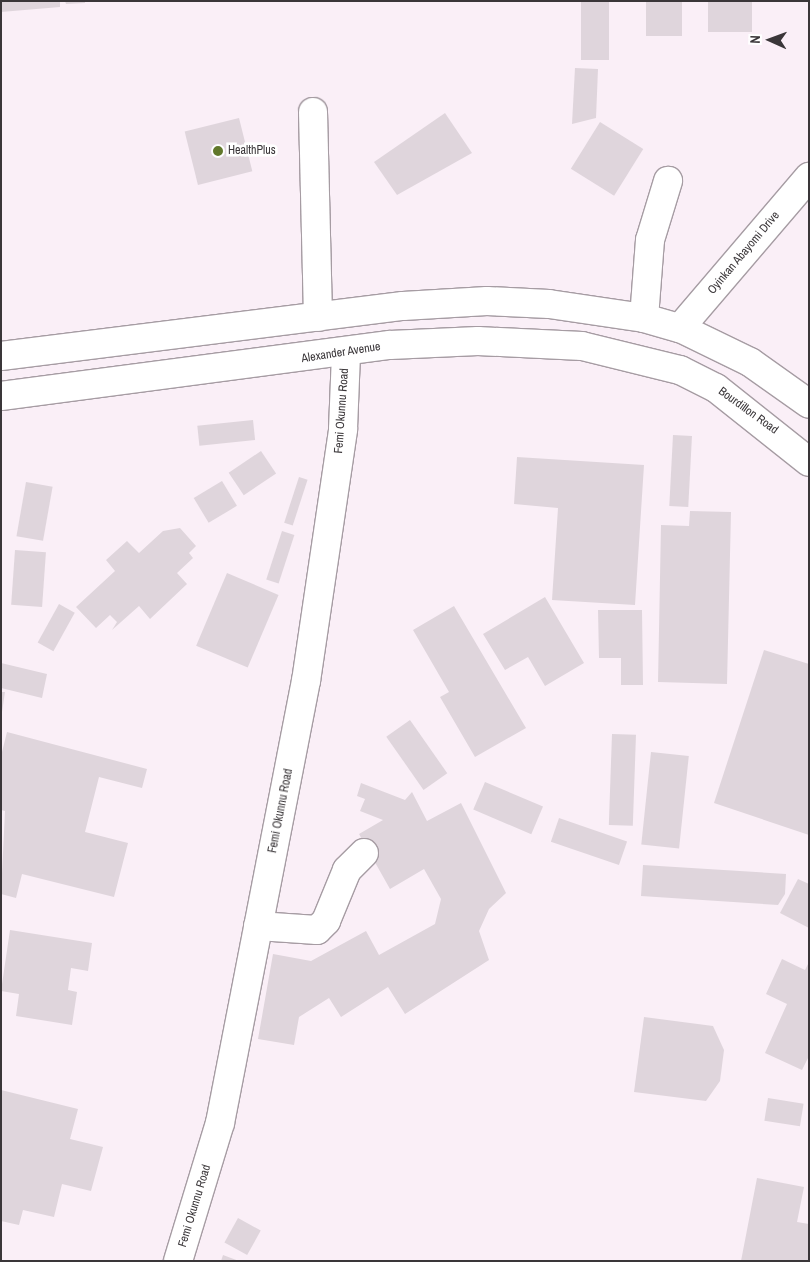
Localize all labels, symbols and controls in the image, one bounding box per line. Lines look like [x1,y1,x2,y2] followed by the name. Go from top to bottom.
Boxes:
[745,15,795,65] north arrow
[746,35,764,44] text: N
[228,144,276,158] place label: HealthPlus
[212,145,224,157] marker: HealthPlus
[705,208,783,298] street label: Oyinkan Abayomi Drive
[300,340,382,366] street label: Alexander Avenue
[332,368,352,454] street label: Femi Okunnu Road
[715,384,781,438] street label: Bourdillon Road
[266,768,296,854] street label: Femi Okunnu Road
[176,1163,214,1249] street label: Femi Okunnu Road

